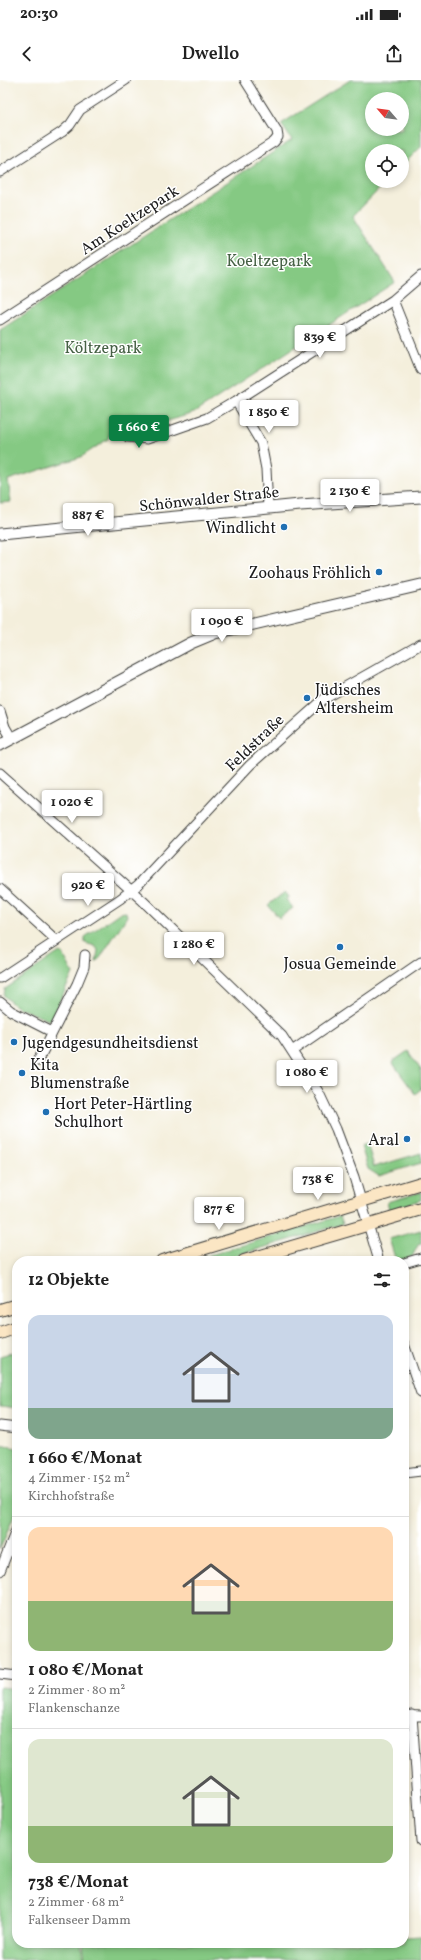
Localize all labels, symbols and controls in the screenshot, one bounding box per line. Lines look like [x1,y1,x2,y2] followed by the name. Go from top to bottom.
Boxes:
[20,4,58,25] text: 20:30
[182,42,239,67] text: Dwello
[16,43,38,65] icon: back
[383,43,405,65] icon: share
[365,92,409,136] north arrow
[365,92,409,188] map controls
[365,144,409,188] button: locate
[77,180,184,261] street label: Am Koeltzepark
[227,251,312,273] park label: Koeltzepark
[292,325,348,359] pin: 839 €
[304,329,336,347] text: 839 €
[64,338,142,360] park label: Költzepark
[232,400,306,434] pin: 1 850 €
[249,404,289,422] text: 1 850 €
[102,415,176,449] pin: 1 660 €
[118,419,160,437] text: 1 660 €
[313,479,387,513] pin: 2 130 €
[138,482,280,518] street label: Schönwalder Straße
[329,483,371,501] text: 2 130 €
[60,503,116,537] pin: 887 €
[72,507,104,525] text: 887 €
[206,518,276,540] place label: Windlicht
[279,522,289,532] marker: Windlicht
[248,563,371,585] place label: Zoohaus Fröhlich
[374,567,384,577] marker: Zoohaus Fröhlich
[185,609,259,643] pin: 1 090 €
[200,613,244,631] text: 1 090 €
[315,680,394,720] place label: Jüdisches Altersheim
[302,693,312,703] marker: Jüdisches Altersheim
[221,710,290,777] street label: Feldstraße
[35,790,109,824] pin: 1 020 €
[51,794,93,812] text: 1 020 €
[60,873,116,907] pin: 920 €
[71,877,105,895] text: 920 €
[157,932,231,966] pin: 1 280 €
[173,936,215,954] text: 1 280 €
[335,942,345,952] marker: Josua Gemeinde
[284,954,396,976] place label: Josua Gemeinde
[22,1033,199,1055] place label: Jugendgesundheitsdienst
[9,1037,19,1047] marker: Jugendgesundheitsdienst
[30,1055,129,1095] place label: Kita Blumenstraße
[270,1060,344,1094] pin: 1 080 €
[285,1064,329,1082] text: 1 080 €
[17,1068,27,1078] marker: Kita Blumenstraße
[54,1094,192,1134] place label: Hort Peter-Härtling Schulhort
[41,1107,51,1117] marker: Hort Peter-Härtling Schulhort
[368,1130,399,1152] place label: Aral
[402,1134,412,1144] marker: Aral
[290,1167,346,1201] pin: 738 €
[302,1171,334,1189] text: 738 €
[191,1197,247,1231] pin: 877 €
[203,1201,235,1219] text: 877 €
[28,1269,109,1292] text: 12 Objekte
[371,1269,393,1291] icon: filters
[175,1341,247,1413] icon: home
[28,1447,142,1470] text: 1 660 €/Monat
[28,1470,130,1488] text: 4 Zimmer · 152 m²
[28,1488,115,1506] text: Kirchhofstraße
[175,1553,247,1625] icon: home
[28,1659,143,1682] text: 1 080 €/Monat
[28,1682,125,1700] text: 2 Zimmer · 80 m²
[28,1700,120,1718] text: Flankenschanze
[175,1765,247,1837] icon: home
[28,1871,129,1894] text: 738 €/Monat
[28,1894,124,1912] text: 2 Zimmer · 68 m²
[28,1912,131,1930] text: Falkenseer Damm

